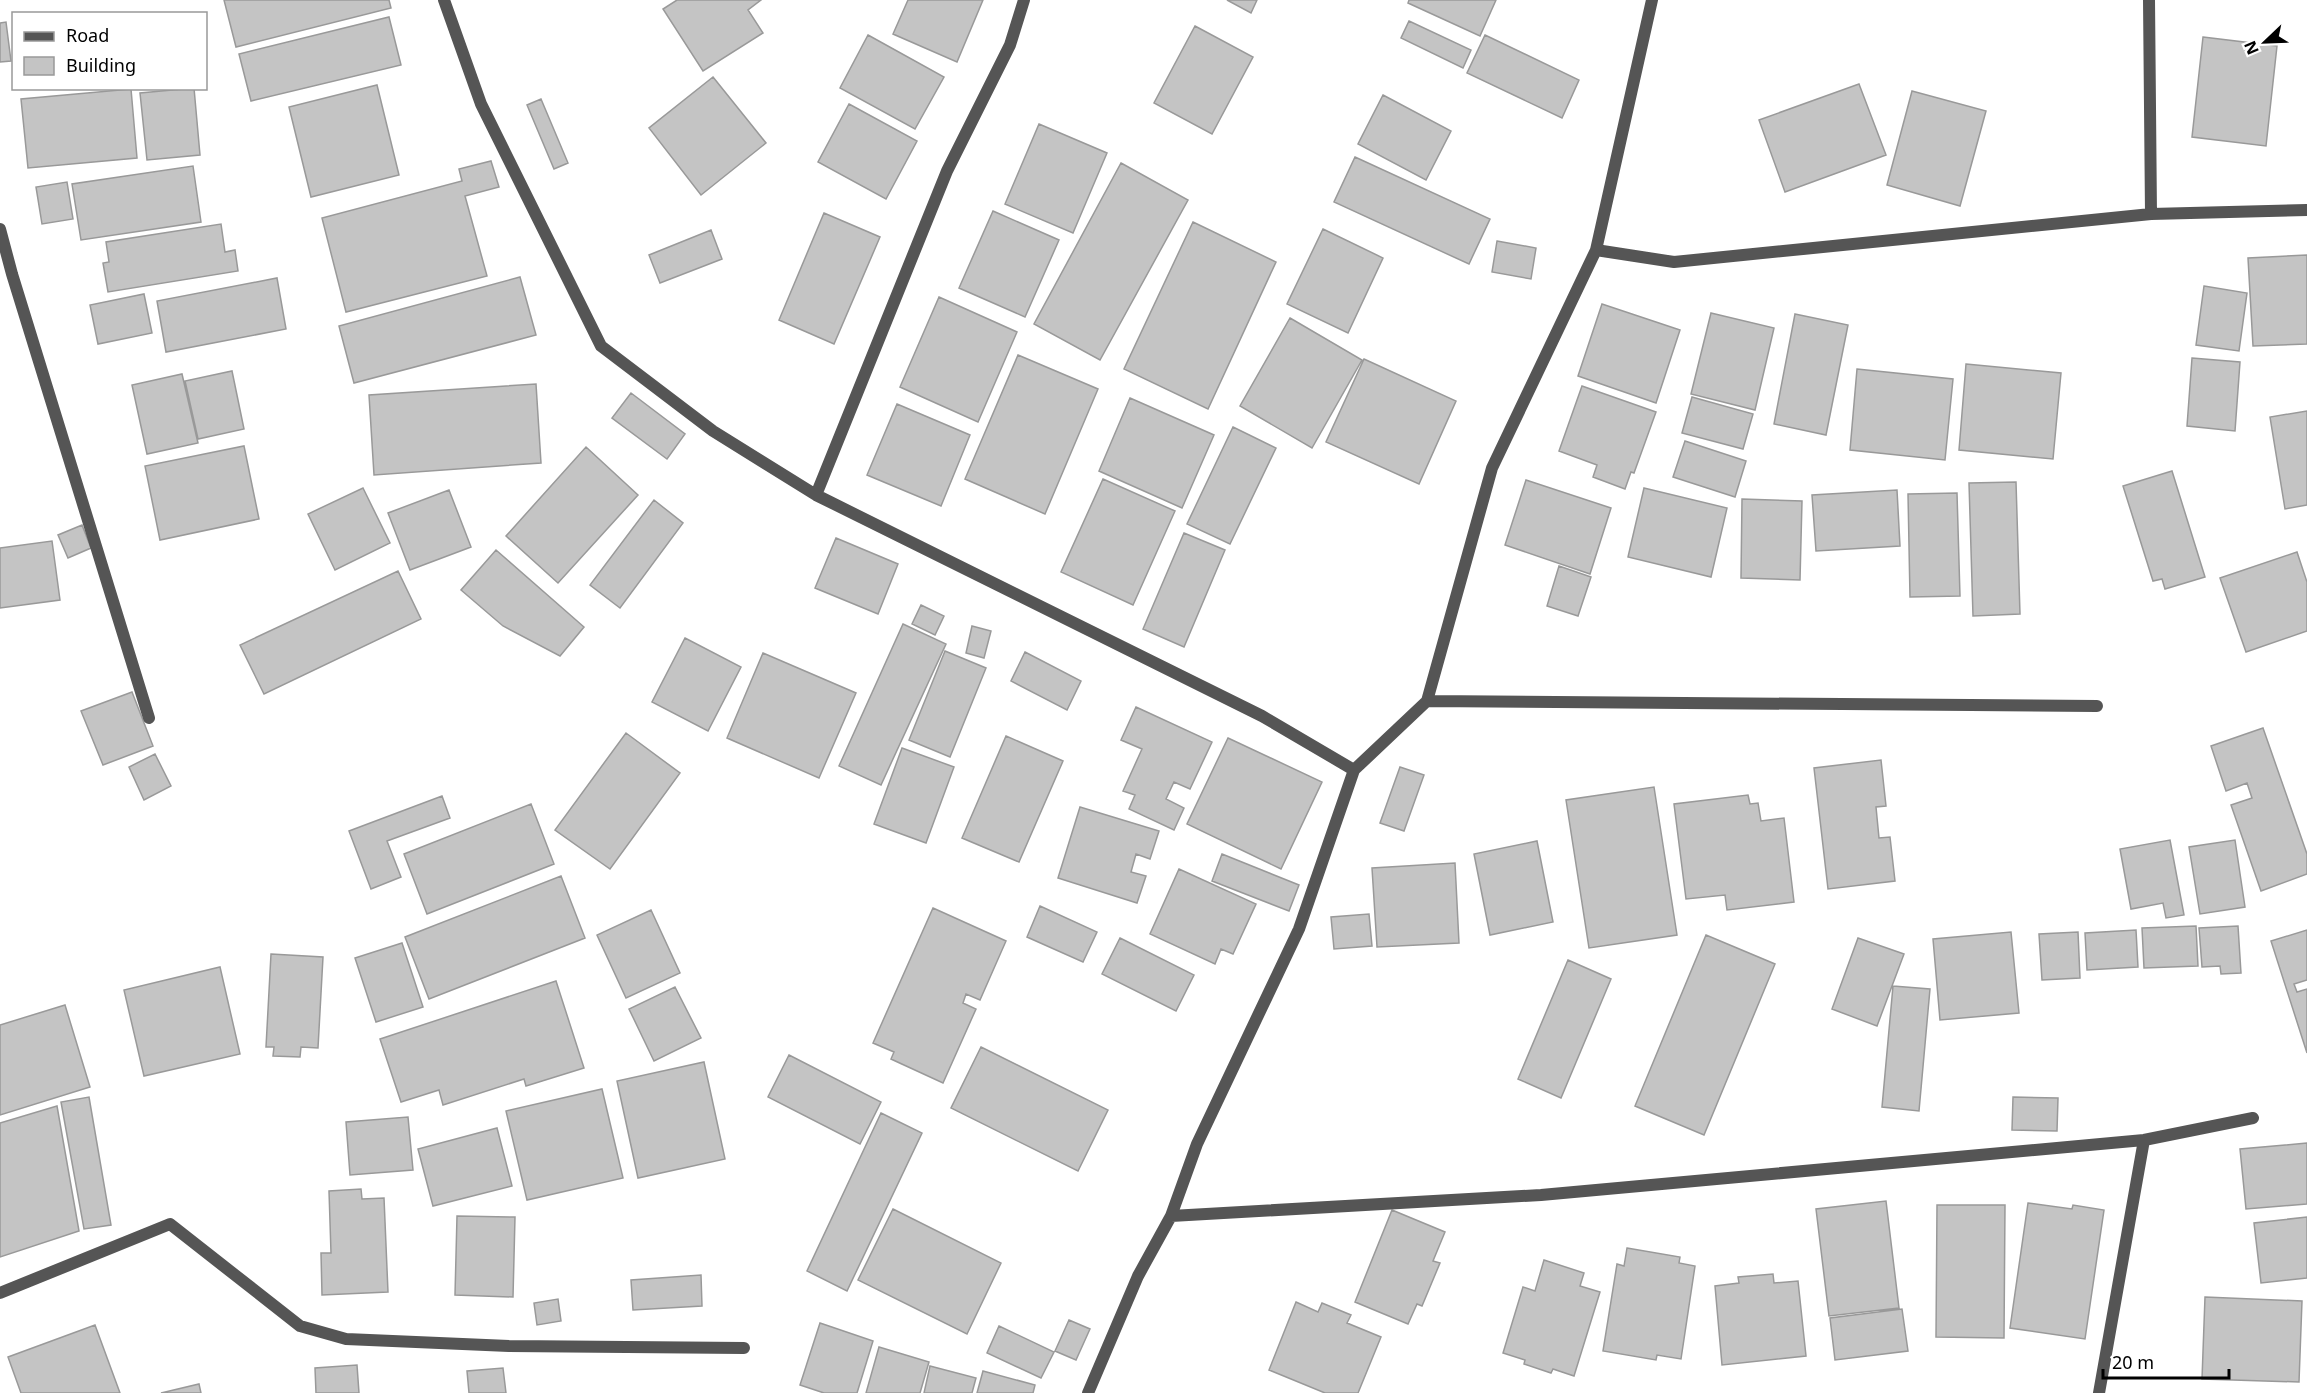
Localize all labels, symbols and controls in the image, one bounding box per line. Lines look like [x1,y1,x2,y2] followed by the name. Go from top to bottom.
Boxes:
[12,12,207,90] legend
[2235,12,2295,72] north arrow
[66,23,109,47] text: Road
[2239,38,2264,58] text: N
[66,53,136,77] text: Building
[2103,1342,2229,1380] scale bar
[2112,1350,2154,1374] text: 20 m

